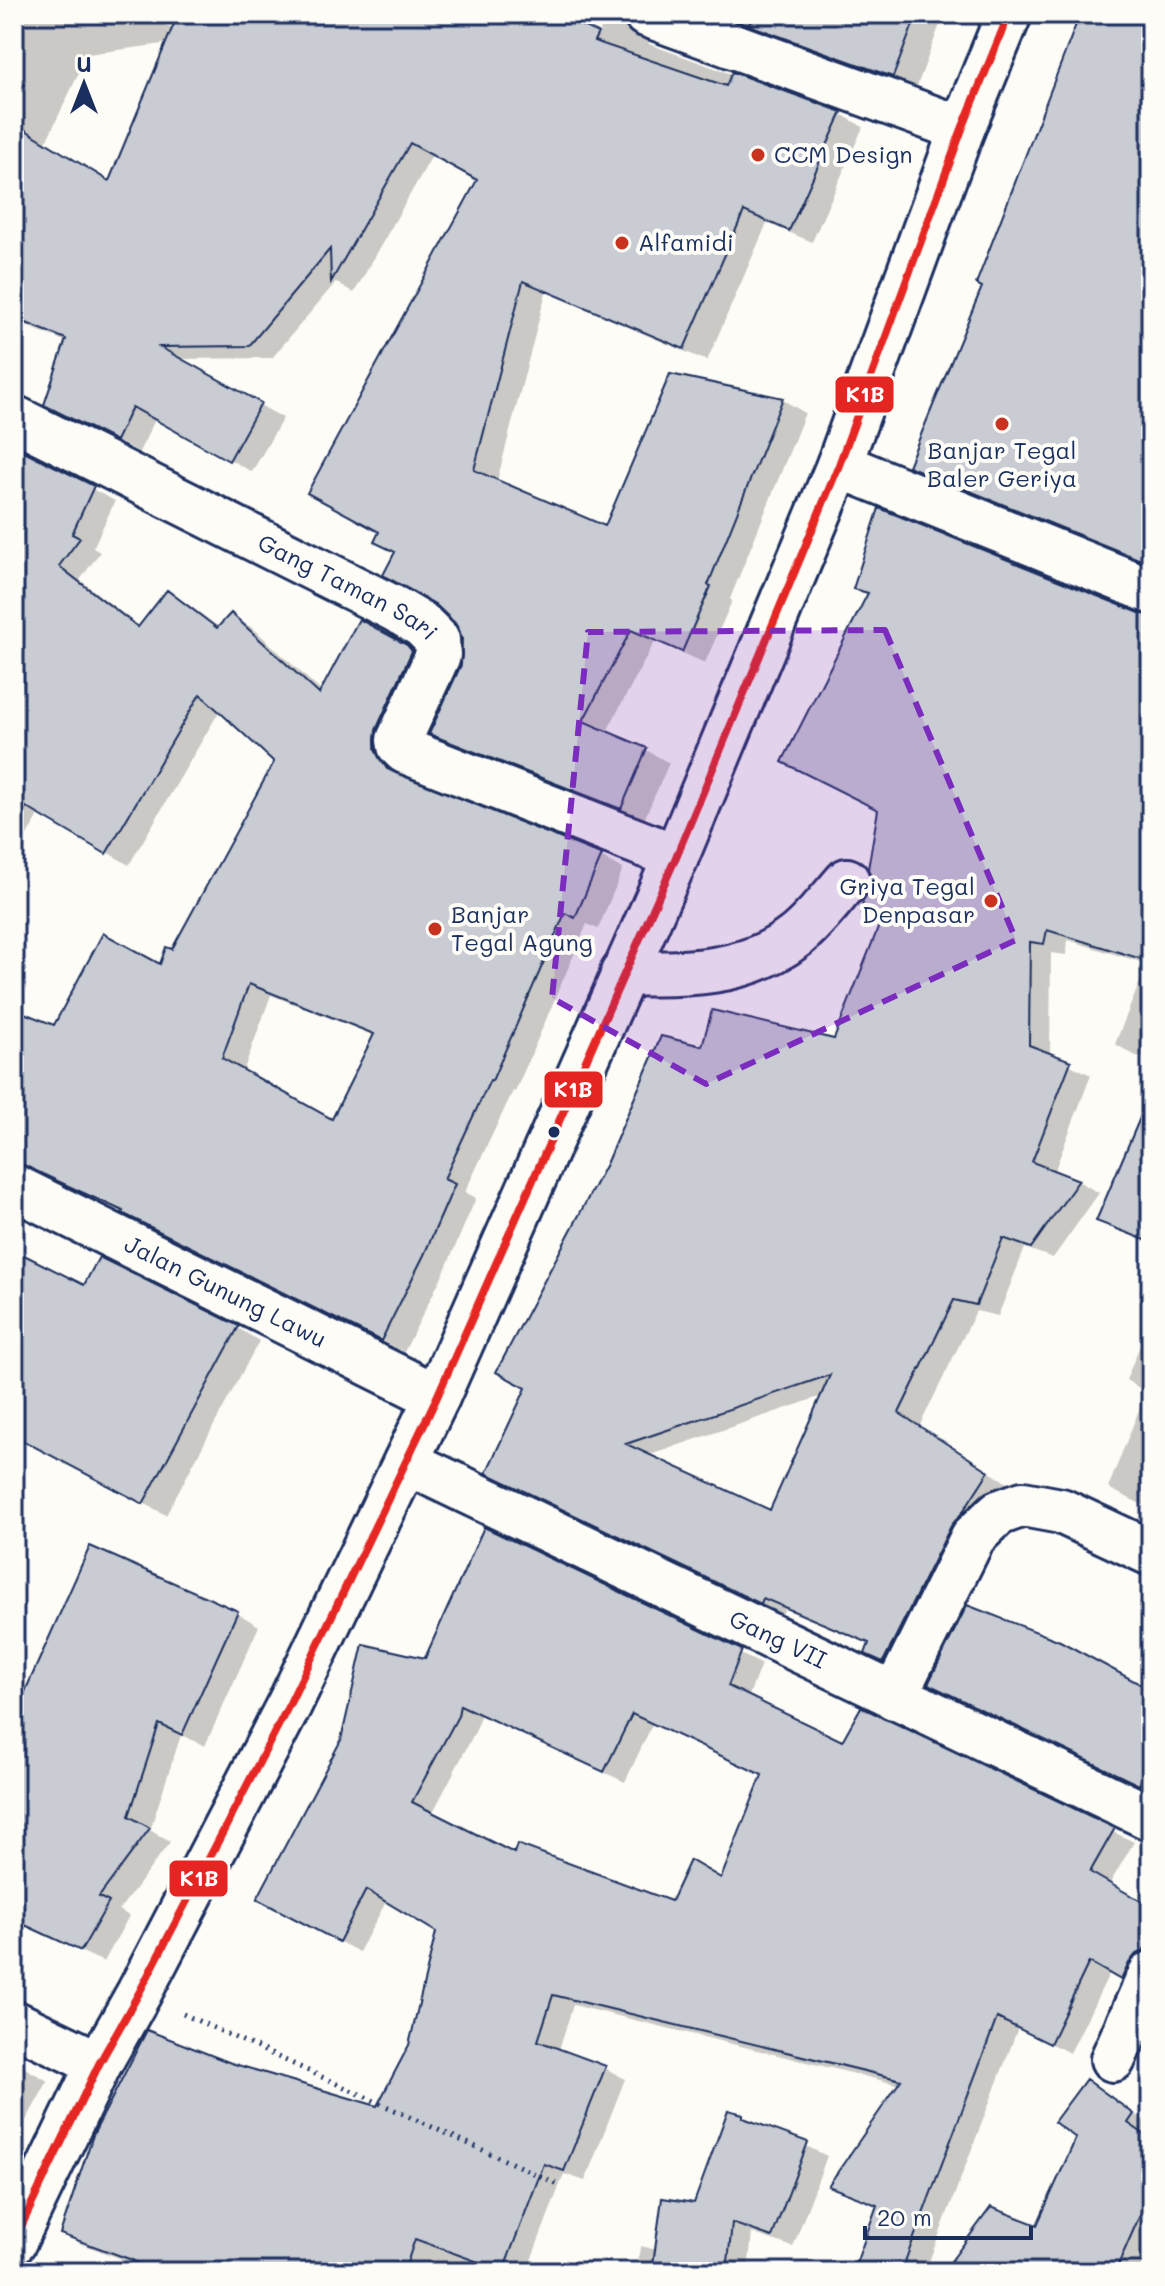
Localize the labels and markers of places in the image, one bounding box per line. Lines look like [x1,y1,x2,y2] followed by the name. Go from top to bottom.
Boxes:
[774,138,913,169] place label: CCM Design
[749,146,767,164] marker: CCM Design
[638,226,734,257] place label: Alfamidi
[613,234,631,252] marker: Alfamidi
[993,415,1011,433] marker: Banjar Tegal Baler Geriya
[927,434,1077,493] place label: Banjar Tegal Baler Geriya
[840,870,975,929] place label: Griya Tegal Denpasar
[982,892,1000,910] marker: Griya Tegal Denpasar
[451,898,593,957] place label: Banjar Tegal Agung
[426,920,444,938] marker: Banjar Tegal Agung
[546,1124,562,1140] unlabelled marker

